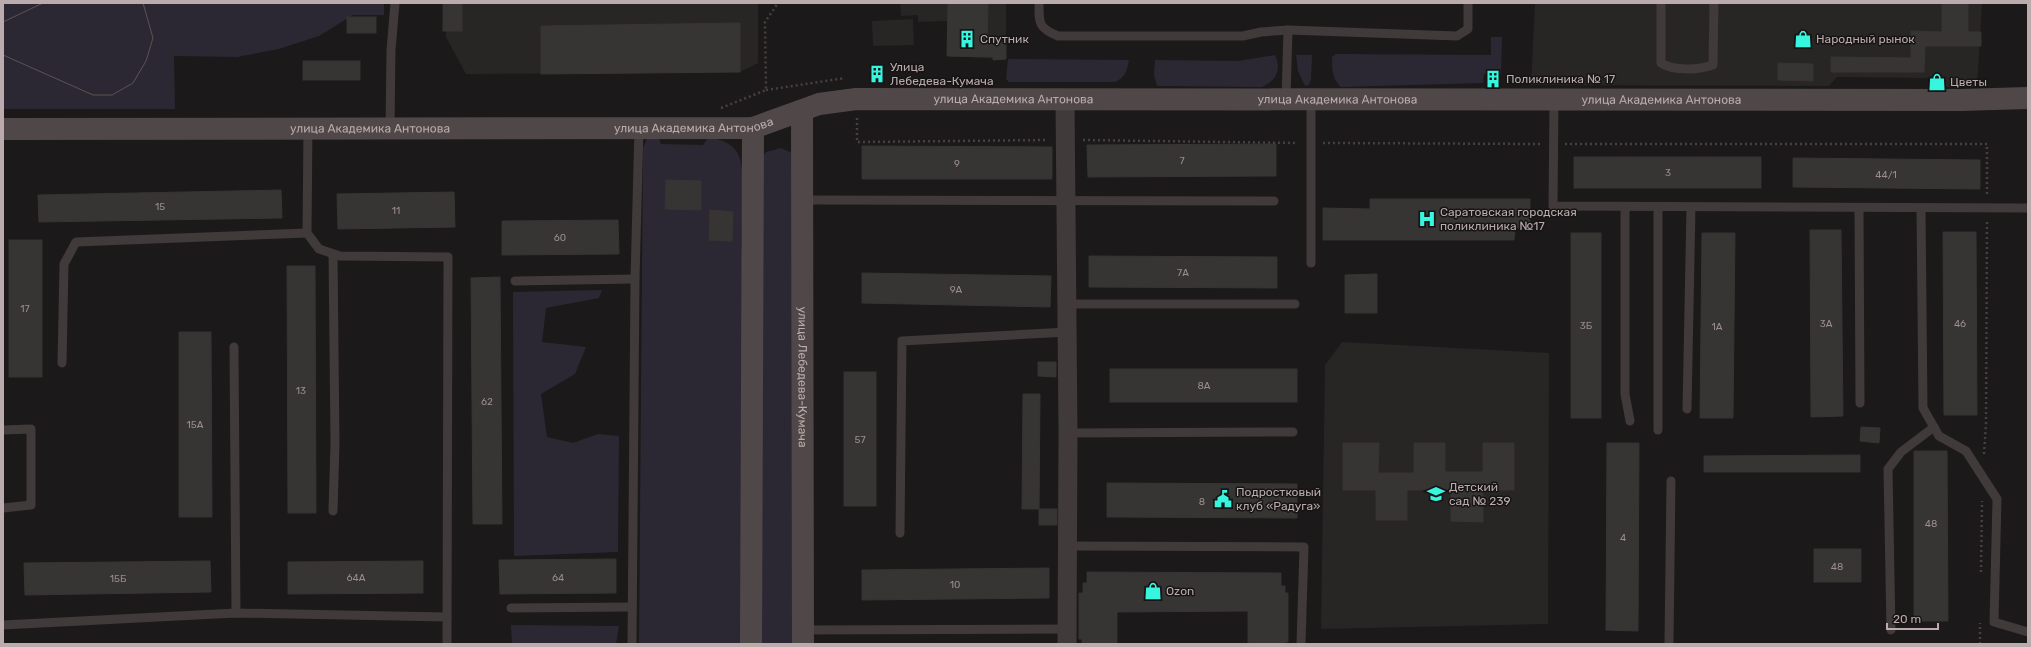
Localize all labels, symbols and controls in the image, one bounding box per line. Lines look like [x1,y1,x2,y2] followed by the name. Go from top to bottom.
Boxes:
[957,29,977,49] building icon: Спутник
[1793,29,1813,49] shop icon: Народный рынок
[980,32,1029,46] place label: Спутник
[1816,32,1915,46] place label: Народный рынок
[890,60,994,88] place label: Улица Лебедева-Кумача
[867,64,887,84] building icon: Улица Лебедева-Кумача
[1483,69,1503,89] building icon: Поликлиника № 17
[1506,72,1615,86] place label: Поликлиника № 17
[1927,72,1947,92] shop icon: Цветы
[1950,75,1987,89] place label: Цветы
[933,92,1093,106] street label: улица Академика Антонова
[1257,92,1417,107] street label: улица Академика Антонова
[1581,93,1741,107] street label: улица Академика Антонова
[614,114,775,135] street label: улица Академика Антонова
[290,121,450,136] street label: улица Академика Антонова
[1179,155,1185,167] house number: 7
[954,158,960,170] house number: 9
[1665,167,1671,179] house number: 3
[1875,169,1897,181] house number: 44/1
[155,201,165,213] house number: 15
[392,205,400,217] house number: 11
[1440,205,1577,233] place label: Саратовская городская поликлиника №17
[1417,209,1437,229] hospital icon: Саратовская городская поликлиника №17
[554,232,566,244] house number: 60
[1177,267,1189,279] house number: 7А
[950,284,963,296] house number: 9А
[20,303,30,315] house number: 17
[795,306,810,448] street label: улица Лебедева-Кумача
[1820,318,1833,330] house number: 3А
[1954,318,1966,330] house number: 46
[1580,320,1593,332] house number: 3Б
[1712,321,1723,333] house number: 1А
[1197,380,1211,392] house number: 8А
[296,385,306,397] house number: 13
[481,396,493,408] house number: 62
[187,419,204,431] house number: 15А
[854,434,866,446] house number: 57
[1449,480,1511,508] place label: Детский сад № 239
[1426,484,1446,504] school or university icon: Детский сад № 239
[1236,485,1321,513] place label: Подростковый клуб «Радуга»
[1213,489,1233,509] public building icon: Подростковый клуб «Радуга»
[1199,496,1205,508] house number: 8
[1925,518,1937,530] house number: 48
[1620,532,1626,544] house number: 4
[1831,561,1843,573] house number: 48
[347,572,366,584] house number: 64А
[552,572,564,584] house number: 64
[110,573,127,585] house number: 15Б
[950,579,960,591] house number: 10
[1143,581,1163,601] shop icon: Ozon
[1166,584,1194,598] place label: Ozon
[1887,605,1938,631] scale bar
[1893,612,1921,626] text: 20 m

